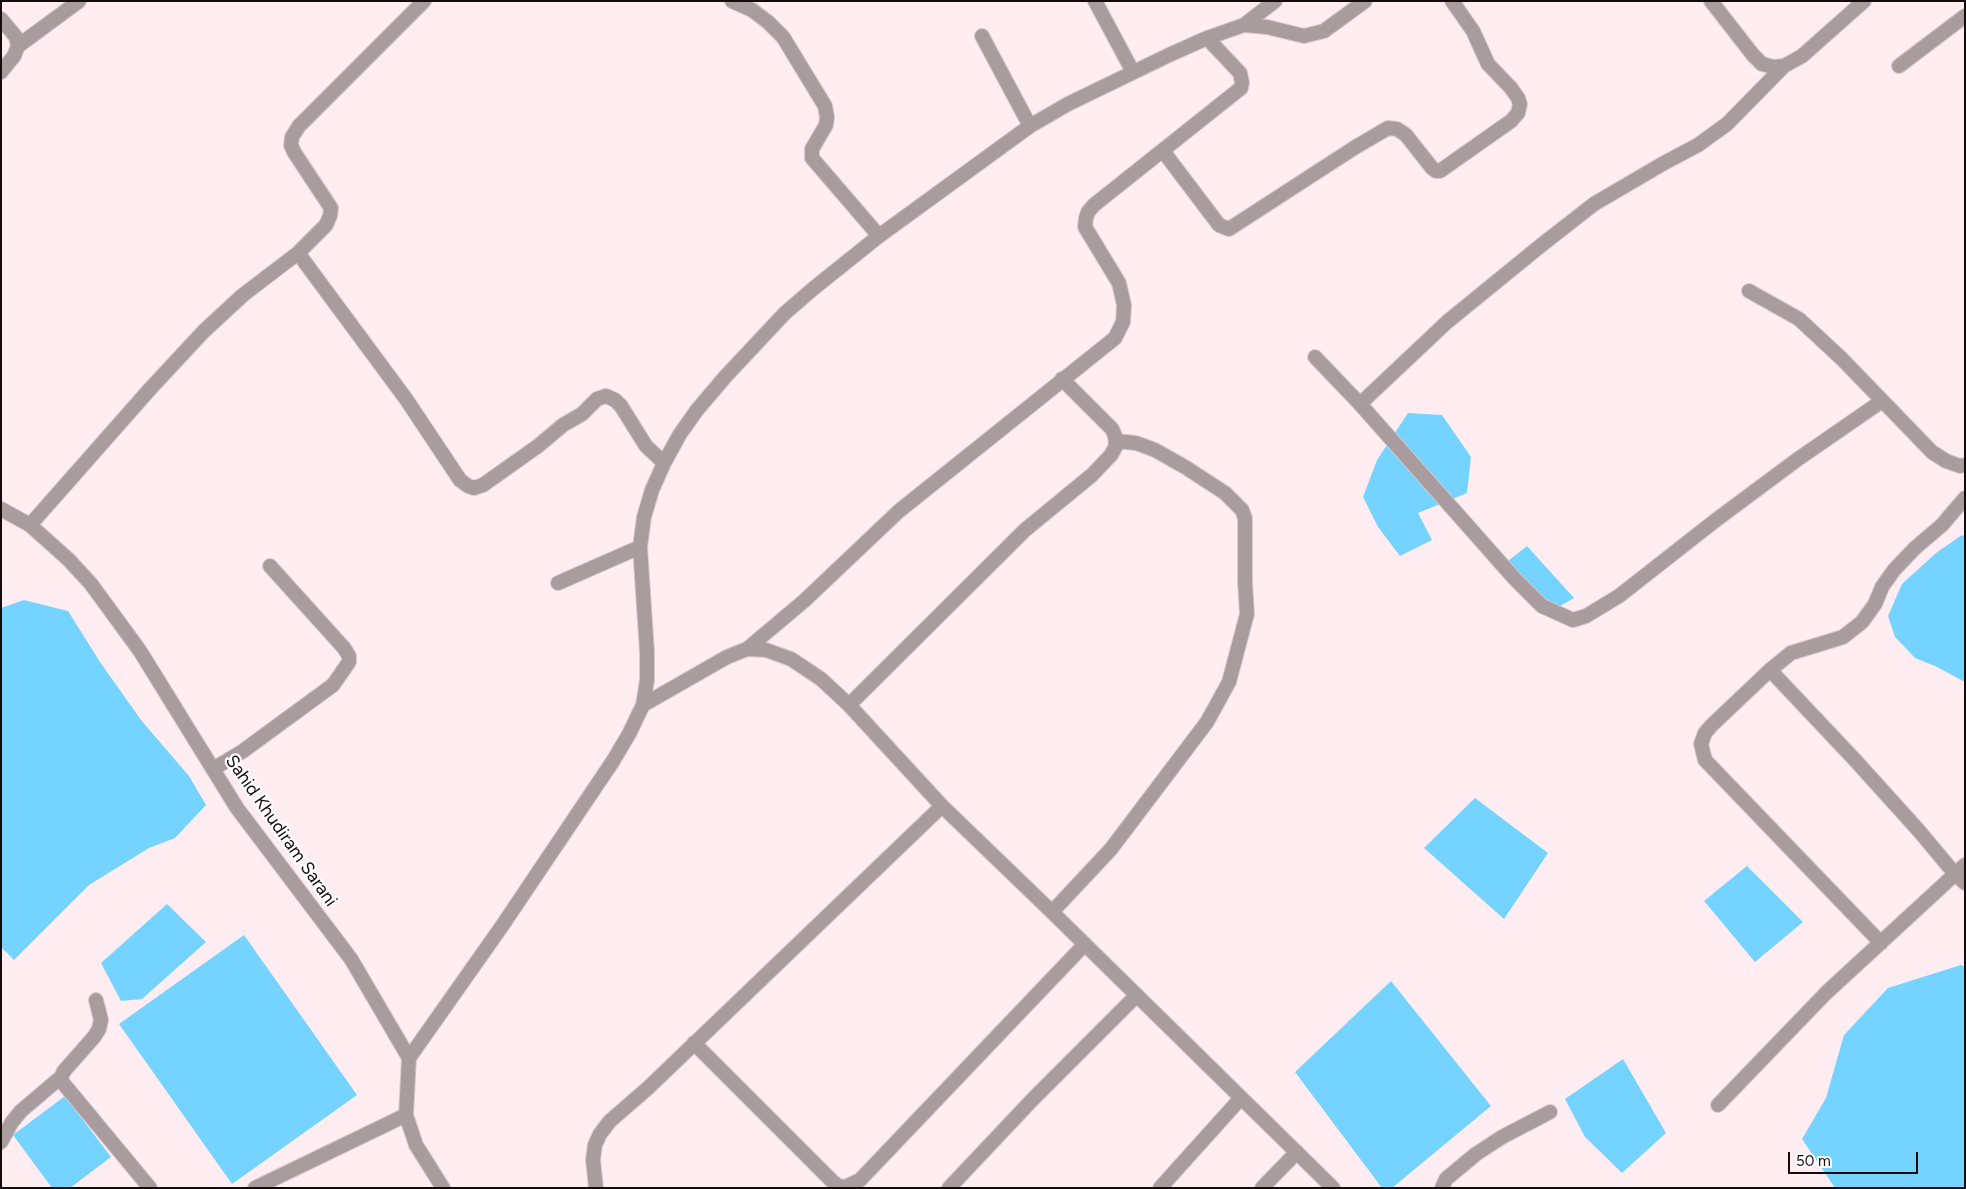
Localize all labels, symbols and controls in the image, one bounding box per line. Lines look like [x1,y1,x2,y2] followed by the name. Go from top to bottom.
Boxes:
[221,751,341,911] street label: Sahid Khudiram Sarani
[1791,1142,1921,1174] scale bar
[1796,1152,1831,1170] text: 50 m

